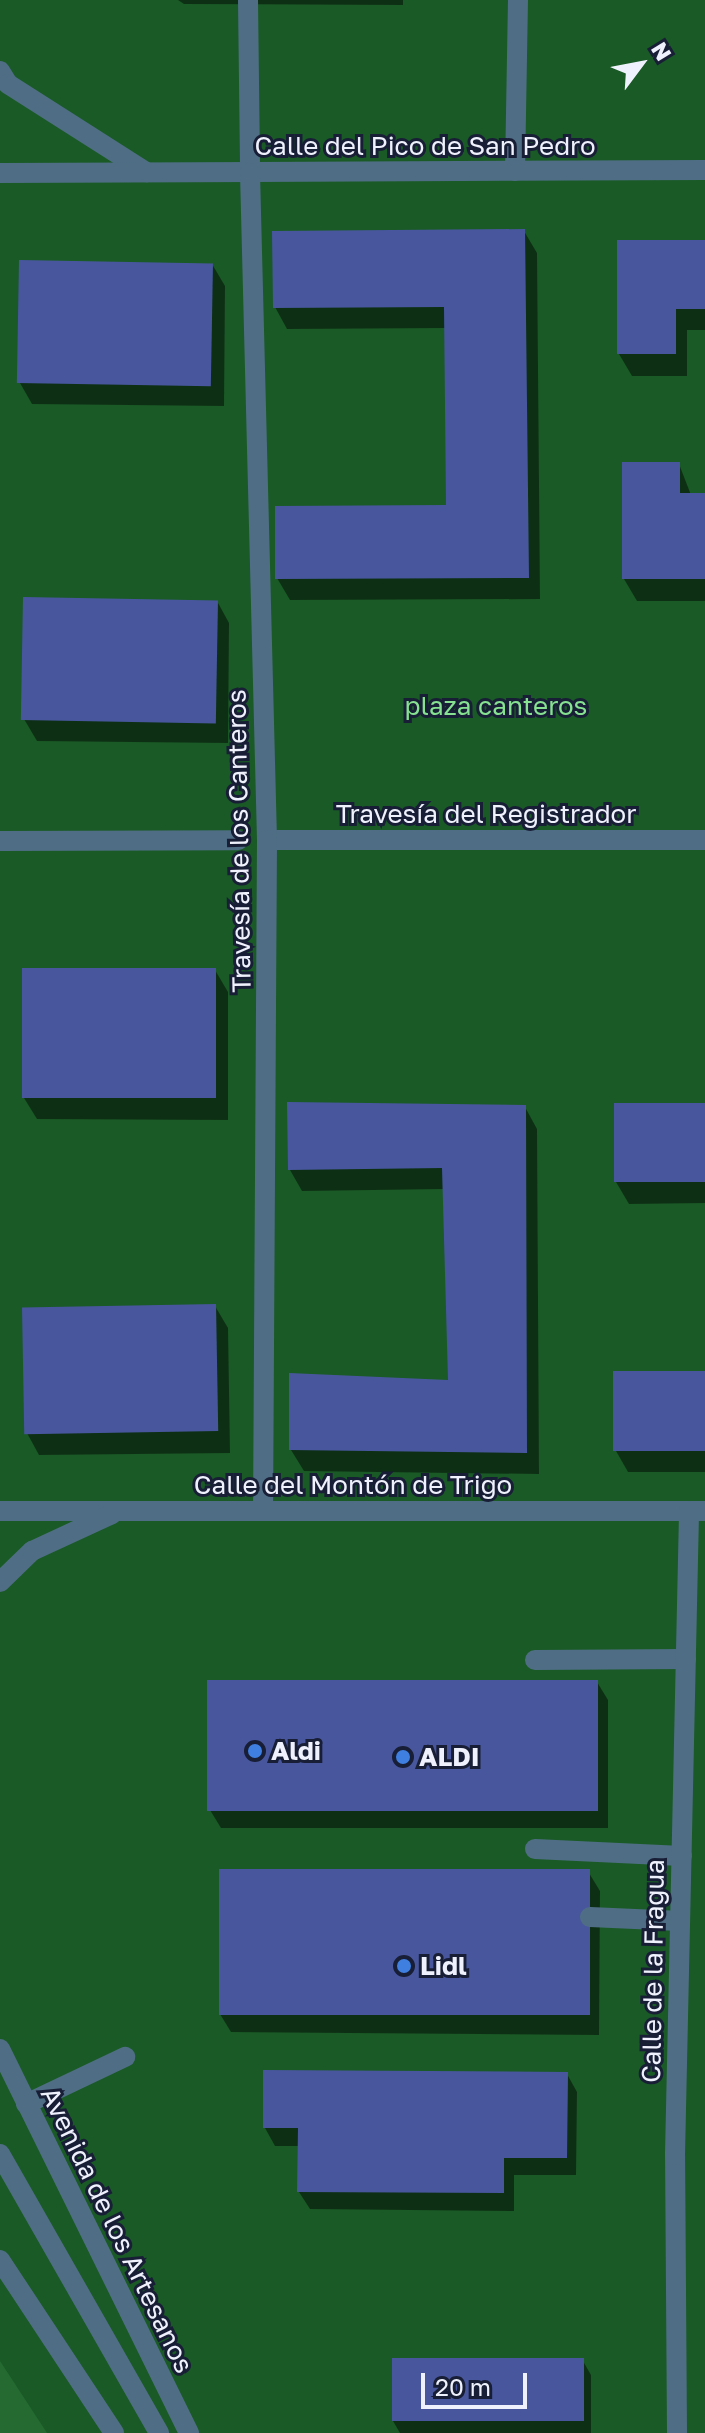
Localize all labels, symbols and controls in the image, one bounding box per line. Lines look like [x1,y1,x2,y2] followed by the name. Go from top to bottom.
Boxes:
[601,24,681,104] north arrow
[646,37,678,65] text: N
[254,130,596,162] street label: Calle del Pico de San Pedro
[221,689,257,993] street label: Travesía de los Canteros
[405,690,587,722] park label: plaza canteros
[336,798,636,830] street label: Travesía del Registrador
[194,1469,512,1501] street label: Calle del Montón de Trigo
[271,1735,321,1767] place label: Aldi
[419,1741,480,1773] place label: ALDI
[246,1742,264,1760] marker: Aldi
[394,1748,412,1766] marker: ALDI
[635,1859,671,2083] street label: Calle de la Fragua
[420,1950,467,1982] place label: Lidl
[395,1957,413,1975] marker: Lidl
[34,2082,200,2378] street label: Avenida de los Artesanos
[425,2357,531,2407] scale bar
[435,2372,491,2401] text: 20 m

